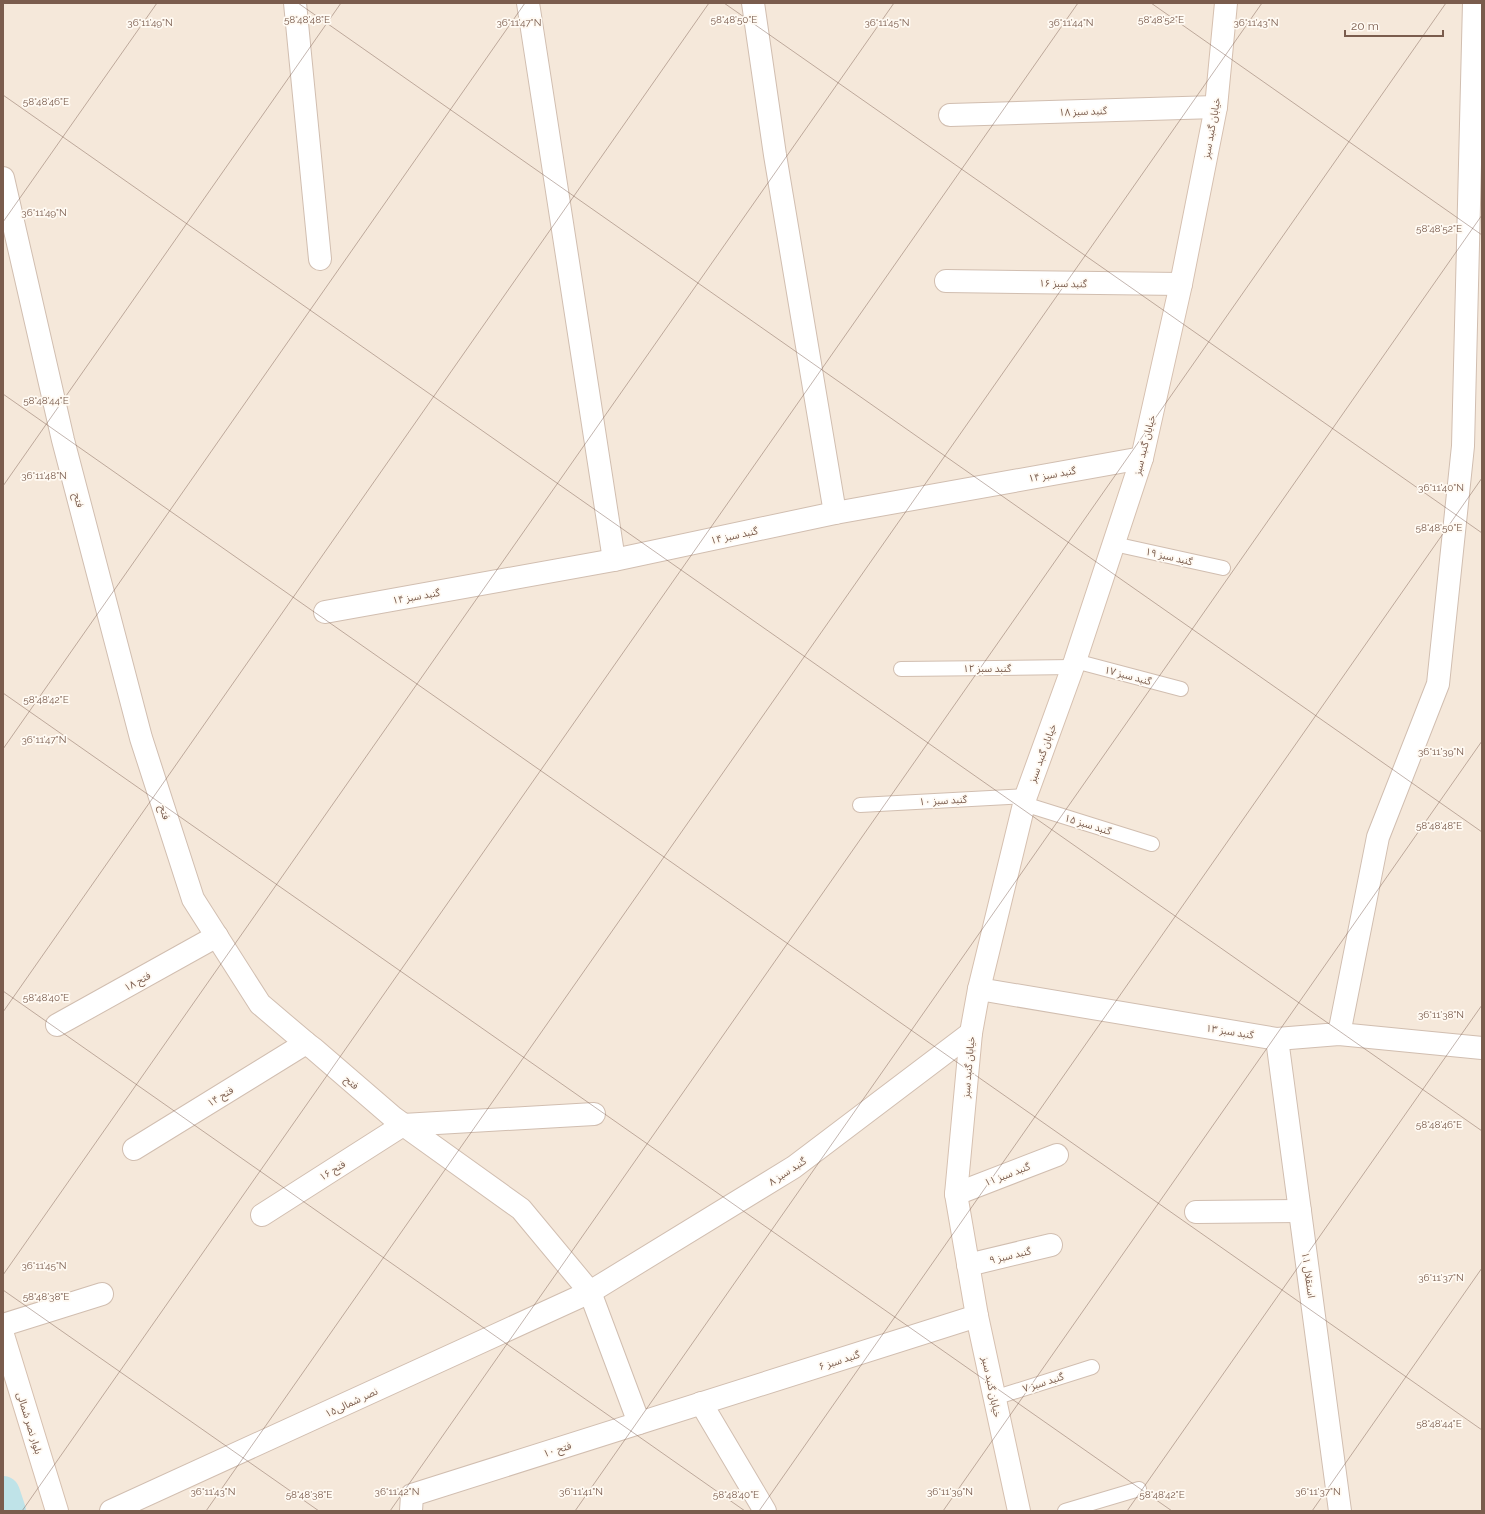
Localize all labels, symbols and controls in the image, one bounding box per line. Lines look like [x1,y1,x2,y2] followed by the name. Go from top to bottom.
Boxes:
[1345,12,1443,38] scale bar
[284,14,330,25] text: 58°48'48"E
[711,14,757,25] text: 58°48'50"E
[1138,14,1184,25] text: 58°48'52"E
[127,17,173,28] text: 36°11'49"N
[497,17,541,28] text: 36°11'47"N
[864,17,910,28] text: 36°11'45"N
[1048,17,1094,28] text: 36°11'44"N
[1234,17,1278,28] text: 36°11'43"N
[1351,19,1379,33] text: 20 m
[23,96,69,107] text: 58°48'46"E
[1201,97,1223,161] street label: خیابان گنبد سبز
[1059,105,1108,119] street label: گنبد سبز ۱۸
[21,207,67,218] text: 36°11'49"N
[1416,223,1462,234] text: 58°48'52"E
[1039,278,1088,290] street label: گنبد سبز ۱۶
[23,395,69,406] text: 58°48'44"E
[1131,414,1158,478] street label: خیابان گنبد سبز
[1027,465,1078,485] street label: گنبد سبز ۱۴
[21,470,67,481] text: 36°11'48"N
[1418,482,1464,493] text: 36°11'40"N
[69,492,86,510] street label: فتح
[1416,522,1462,533] text: 58°48'50"E
[709,525,760,547] street label: گنبد سبز ۱۴
[1144,546,1194,568] street label: گنبد سبز ۱۹
[391,587,442,607] street label: گنبد سبز ۱۴
[963,663,1012,675] street label: گنبد سبز ۱۲
[1103,664,1153,688] street label: گنبد سبز ۱۷
[23,694,69,705] text: 58°48'42"E
[1026,722,1059,785] street label: خیابان گنبد سبز
[22,734,66,745] text: 36°11'47"N
[1418,746,1464,757] text: 36°11'39"N
[919,794,968,808] street label: گنبد سبز ۱۰
[155,803,172,822] street label: فتح
[1063,812,1113,838] street label: گنبد سبز ۱۵
[1416,820,1462,831] text: 58°48'48"E
[122,969,154,995] street label: فتح ۱۸
[23,992,69,1003] text: 58°48'40"E
[1418,1009,1464,1020] text: 36°11'38"N
[1205,1022,1255,1042] street label: گنبد سبز ۱۳
[960,1036,978,1099] street label: خیابان گنبد سبز
[341,1073,361,1093] street label: فتح
[205,1084,237,1110] street label: فتح ۱۴
[1416,1119,1462,1130] text: 58°48'46"E
[767,1155,809,1188] street label: گنبد سبز ۸
[317,1158,349,1184] street label: فتح ۱۶
[983,1160,1033,1189] street label: گنبد سبز ۱۱
[988,1245,1033,1267] street label: گنبد سبز ۹
[1299,1252,1317,1299] street label: استقلال ۱۱
[21,1260,67,1271] text: 36°11'45"N
[1418,1272,1464,1283] text: 36°11'37"N
[23,1291,69,1302] text: 58°48'38"E
[817,1348,862,1373] street label: گنبد سبز ۶
[979,1355,1003,1419] street label: خیابان گنبد سبز
[1021,1370,1066,1395] street label: گنبد سبز ۷
[323,1385,380,1420] street label: نصر شمالی۱۵
[14,1391,44,1456] street label: بلوار نصر شمالی
[1416,1418,1462,1429] text: 58°48'44"E
[542,1440,574,1461] street label: فتح ۱۰
[191,1486,235,1497] text: 36°11'43"N
[375,1486,419,1497] text: 36°11'42"N
[559,1486,603,1497] text: 36°11'41"N
[927,1486,973,1497] text: 36°11'39"N
[1295,1486,1341,1497] text: 36°11'37"N
[286,1489,332,1500] text: 58°48'38"E
[713,1489,759,1500] text: 58°48'40"E
[1139,1489,1185,1500] text: 58°48'42"E

